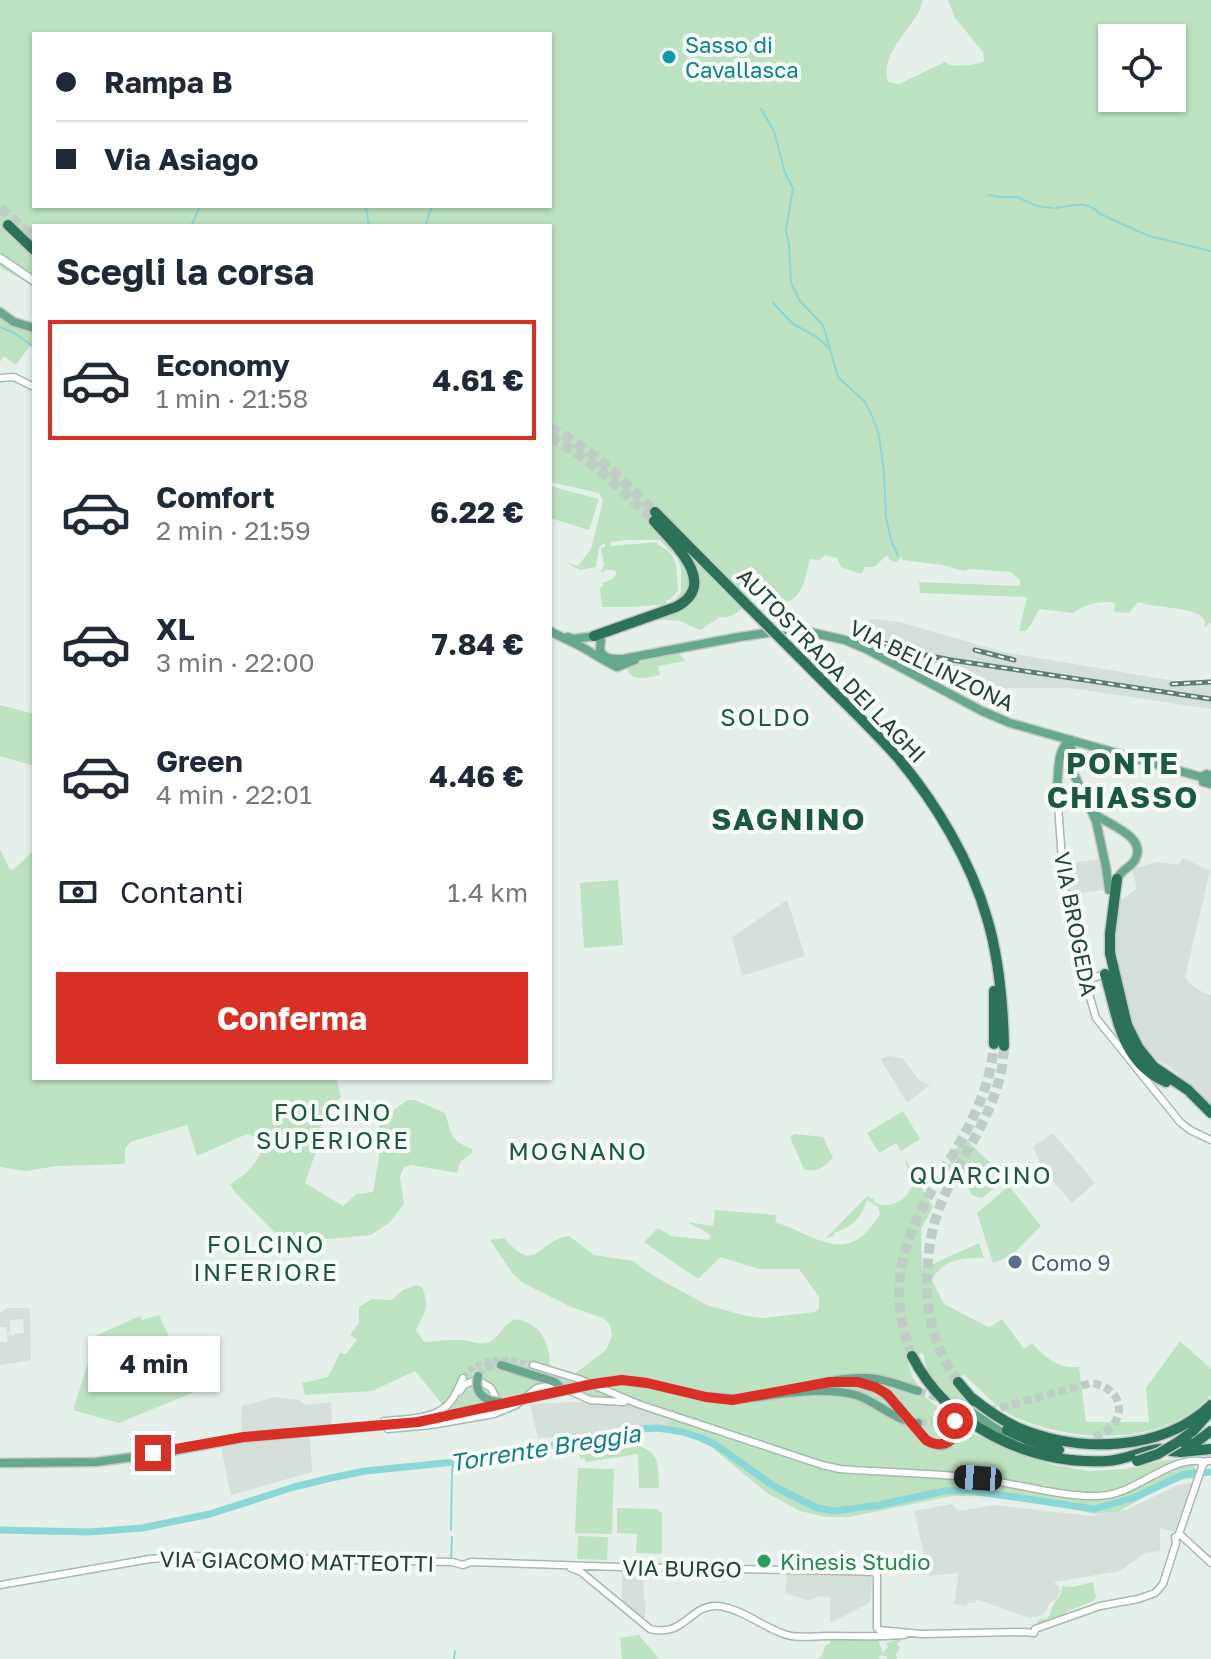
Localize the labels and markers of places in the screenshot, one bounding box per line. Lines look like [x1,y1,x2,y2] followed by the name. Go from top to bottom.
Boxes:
[685,31,799,83] place label: Sasso di Cavallasca
[660,48,678,66] marker: Sasso di Cavallasca
[1031,1249,1111,1276] place label: Como 9
[1006,1253,1024,1271] marker: Como 9
[780,1548,930,1575] place label: Kinesis Studio
[755,1552,773,1570] marker: Kinesis Studio

